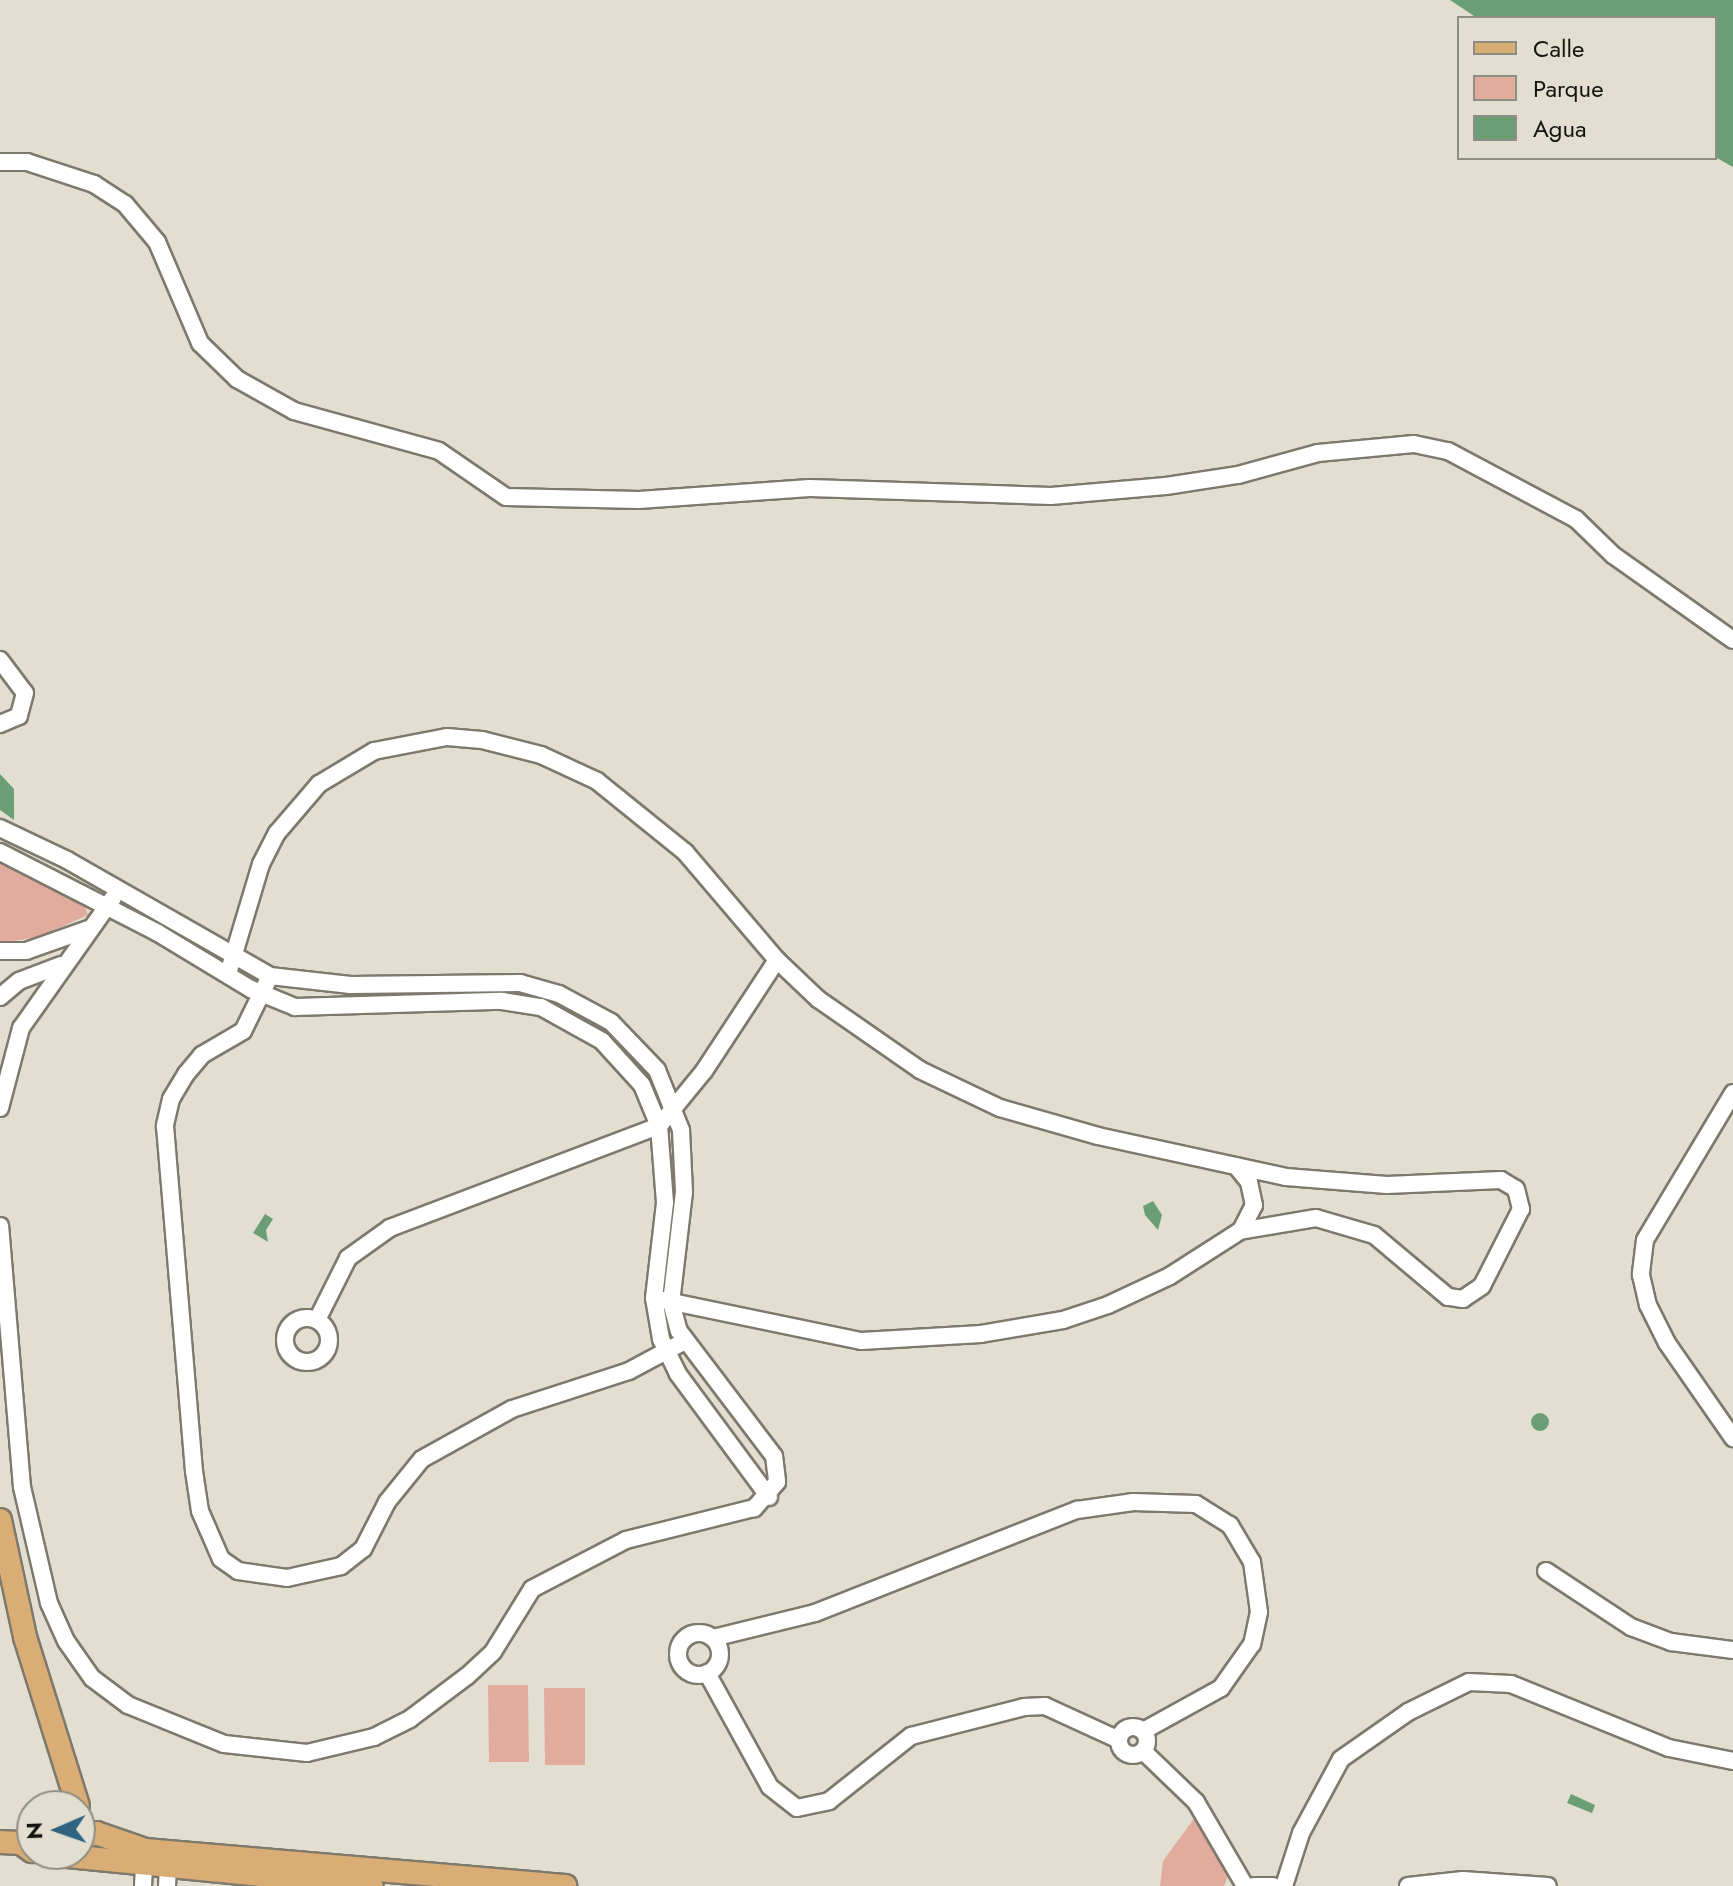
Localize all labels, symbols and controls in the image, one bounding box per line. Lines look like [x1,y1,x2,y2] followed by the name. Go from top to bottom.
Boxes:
[1457,16,1717,160] legend
[1533,31,1584,66] text: Calle
[1533,71,1604,106] text: Parque
[1533,111,1587,146] text: Agua
[16,1790,96,1870] north arrow
[18,1821,50,1840] text: N

